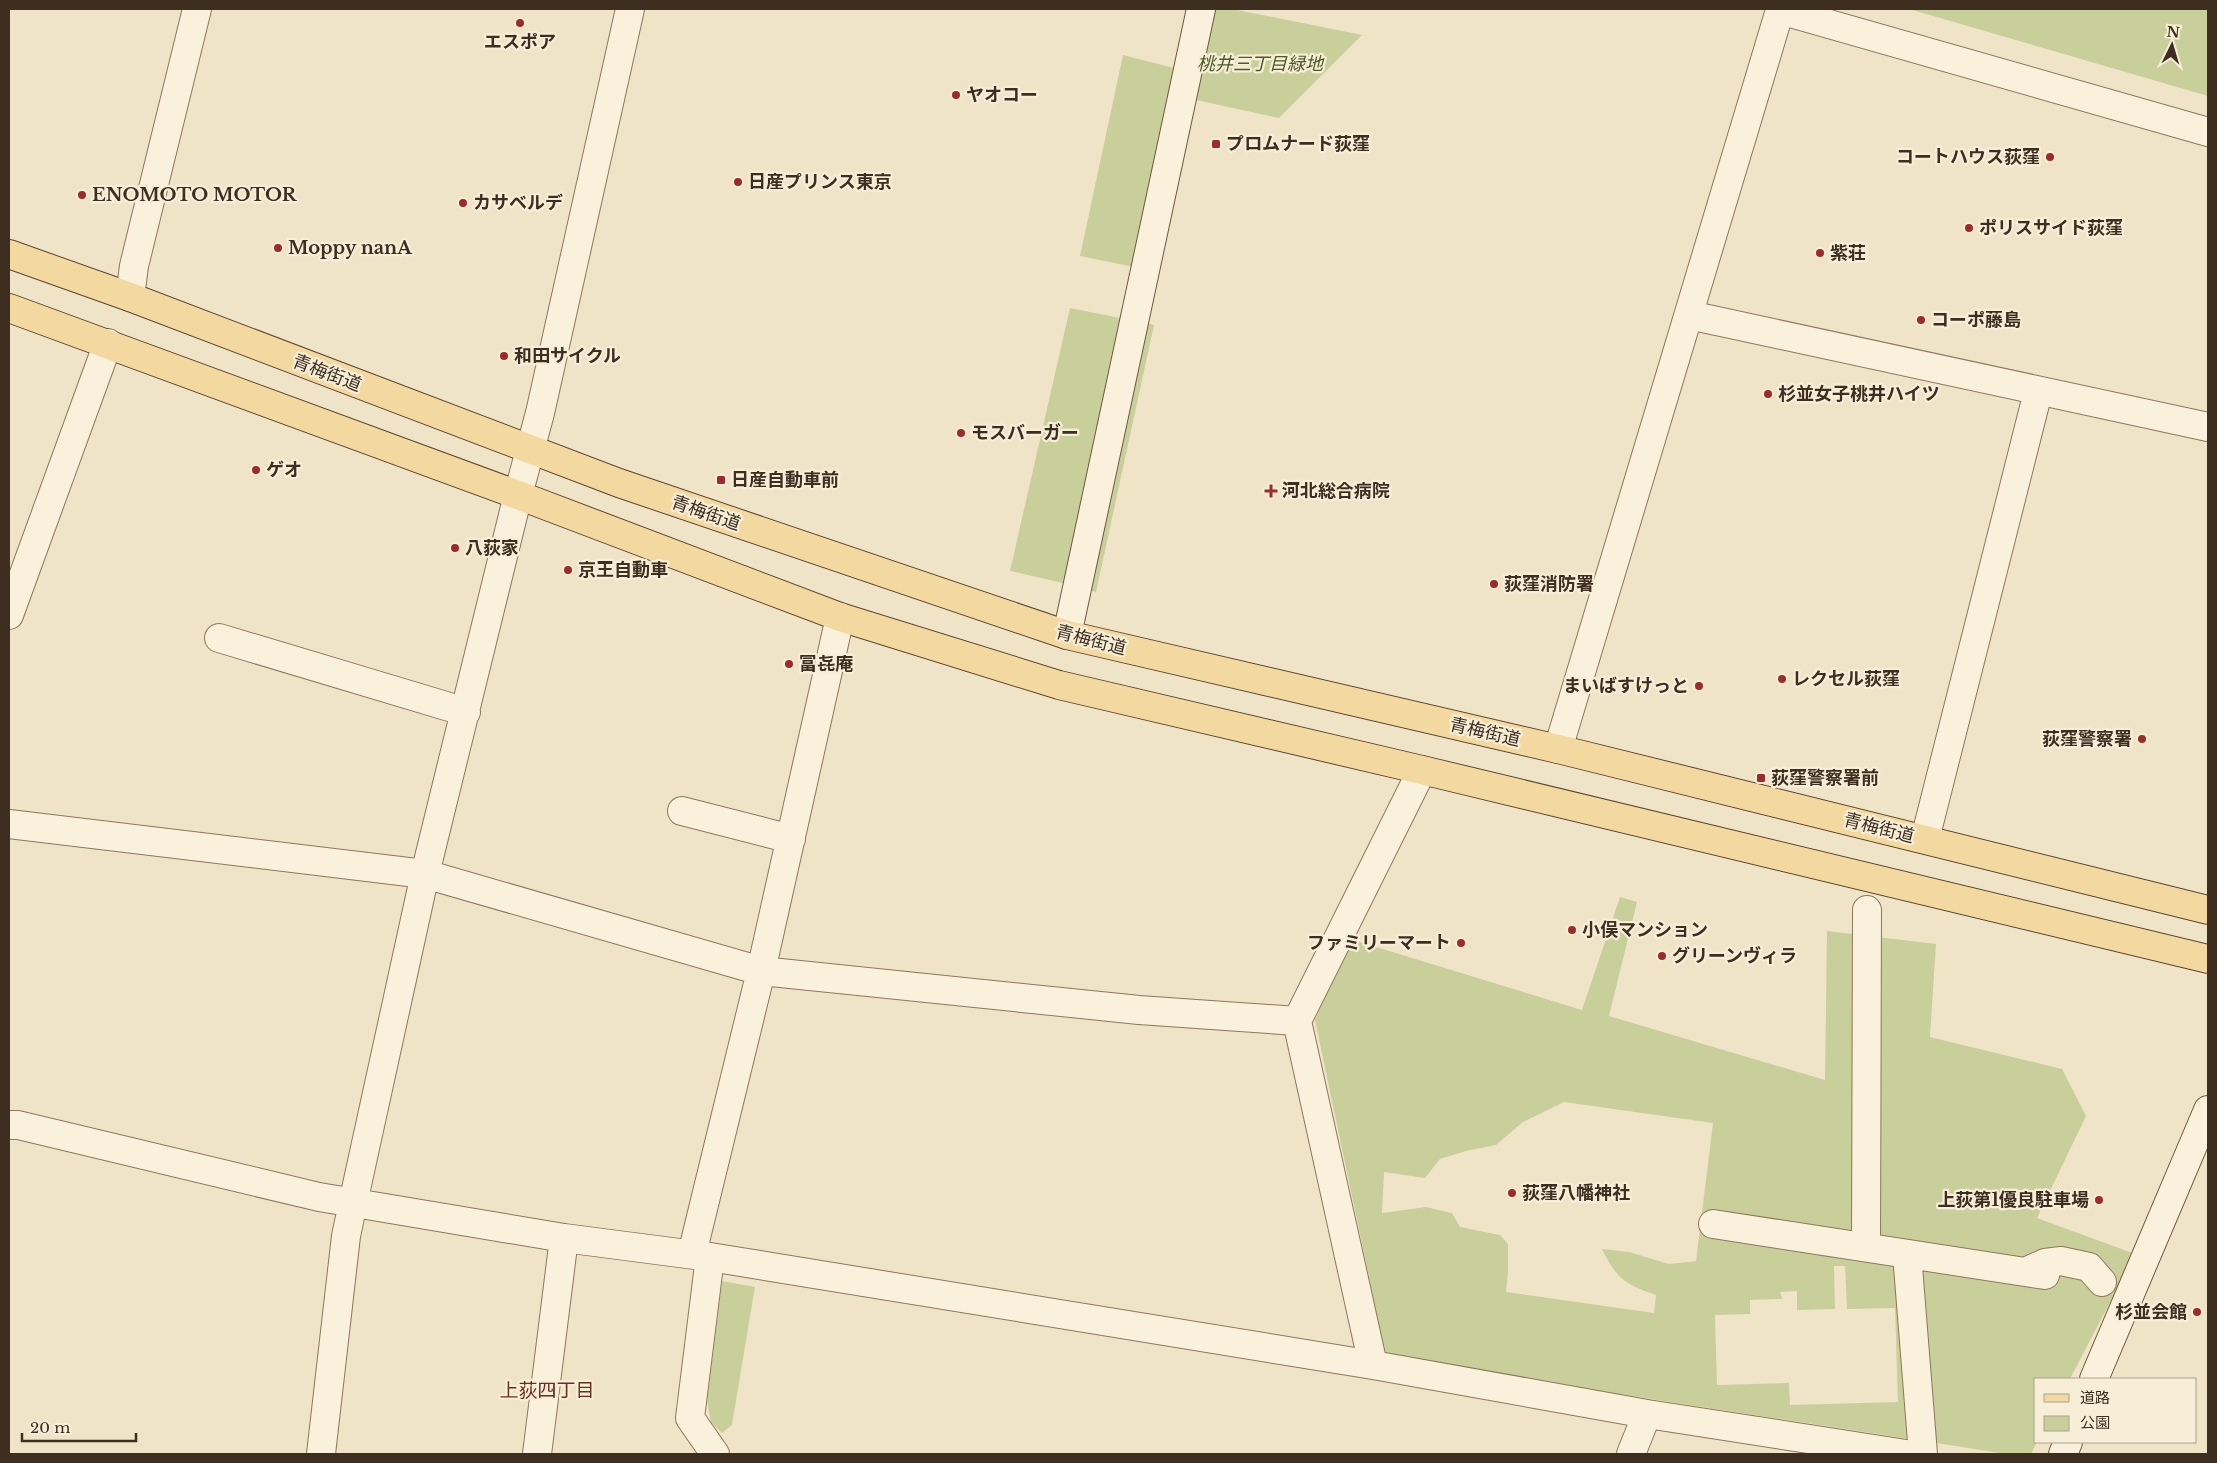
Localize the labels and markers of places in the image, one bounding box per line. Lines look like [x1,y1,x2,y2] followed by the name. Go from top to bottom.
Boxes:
[514,17,526,29] marker: エスポア
[484,31,556,53] place label: エスポア
[966,84,1038,106] place label: ヤオコー
[950,89,962,101] marker: ヤオコー
[1226,133,1370,155] place label: プロムナード荻窪
[1210,138,1222,150] marker: プロムナード荻窪
[1896,146,2040,168] place label: コートハウス荻窪
[2044,151,2056,163] marker: コートハウス荻窪
[748,171,892,193] place label: 日産プリンス東京
[732,176,744,188] marker: 日産プリンス東京
[92,184,298,206] place label: ENOMOTO MOTOR
[76,189,88,201] marker: ENOMOTO MOTOR
[473,192,563,214] place label: カサベルデ
[457,197,469,209] marker: カサベルデ
[1979,217,2123,239] place label: ポリスサイド荻窪
[1963,222,1975,234] marker: ポリスサイド荻窪
[288,237,413,259] place label: Moppy nanA
[272,242,284,254] marker: Moppy nanA
[1830,242,1866,264] place label: 紫荘
[1814,247,1826,259] marker: 紫荘
[1931,309,2021,331] place label: コーポ藤島
[1915,314,1927,326] marker: コーポ藤島
[514,345,621,367] place label: 和田サイクル
[498,350,510,362] marker: 和田サイクル
[1778,383,1940,405] place label: 杉並女子桃井ハイツ
[1762,388,1774,400] marker: 杉並女子桃井ハイツ
[971,422,1079,444] place label: モスバーガー
[955,427,967,439] marker: モスバーガー
[266,459,302,481] place label: ゲオ
[250,464,262,476] marker: ゲオ
[731,469,839,491] place label: 日産自動車前
[715,474,727,486] marker: 日産自動車前
[1282,480,1390,502] place label: 河北総合病院
[1264,484,1278,498] marker: 河北総合病院
[465,537,519,559] place label: 八荻家
[449,542,461,554] marker: 八荻家
[578,559,668,581] place label: 京王自動車
[562,564,574,576] marker: 京王自動車
[1504,573,1594,595] place label: 荻窪消防署
[1488,578,1500,590] marker: 荻窪消防署
[799,653,853,675] place label: 冨㐂庵
[783,658,795,670] marker: 冨㐂庵
[1792,668,1900,690] place label: レクセル荻窪
[1776,673,1788,685] marker: レクセル荻窪
[1563,675,1689,697] place label: まいばすけっと
[1693,680,1705,692] marker: まいばすけっと
[2042,728,2132,750] place label: 荻窪警察署
[2136,733,2148,745] marker: 荻窪警察署
[1771,767,1879,789] place label: 荻窪警察署前
[1755,772,1767,784] marker: 荻窪警察署前
[1582,919,1708,941] place label: 小俣マンション
[1566,924,1578,936] marker: 小俣マンション
[1307,932,1451,954] place label: ファミリーマート
[1455,937,1467,949] marker: ファミリーマート
[1672,945,1797,967] place label: グリーンヴィラ
[1656,950,1668,962] marker: グリーンヴィラ
[1522,1182,1630,1204] place label: 荻窪八幡神社
[1506,1187,1518,1199] marker: 荻窪八幡神社
[1937,1189,2089,1211] place label: 上荻第1優良駐車場
[2093,1194,2105,1206] marker: 上荻第1優良駐車場
[2115,1301,2187,1323] place label: 杉並会館
[2191,1306,2203,1318] marker: 杉並会館

